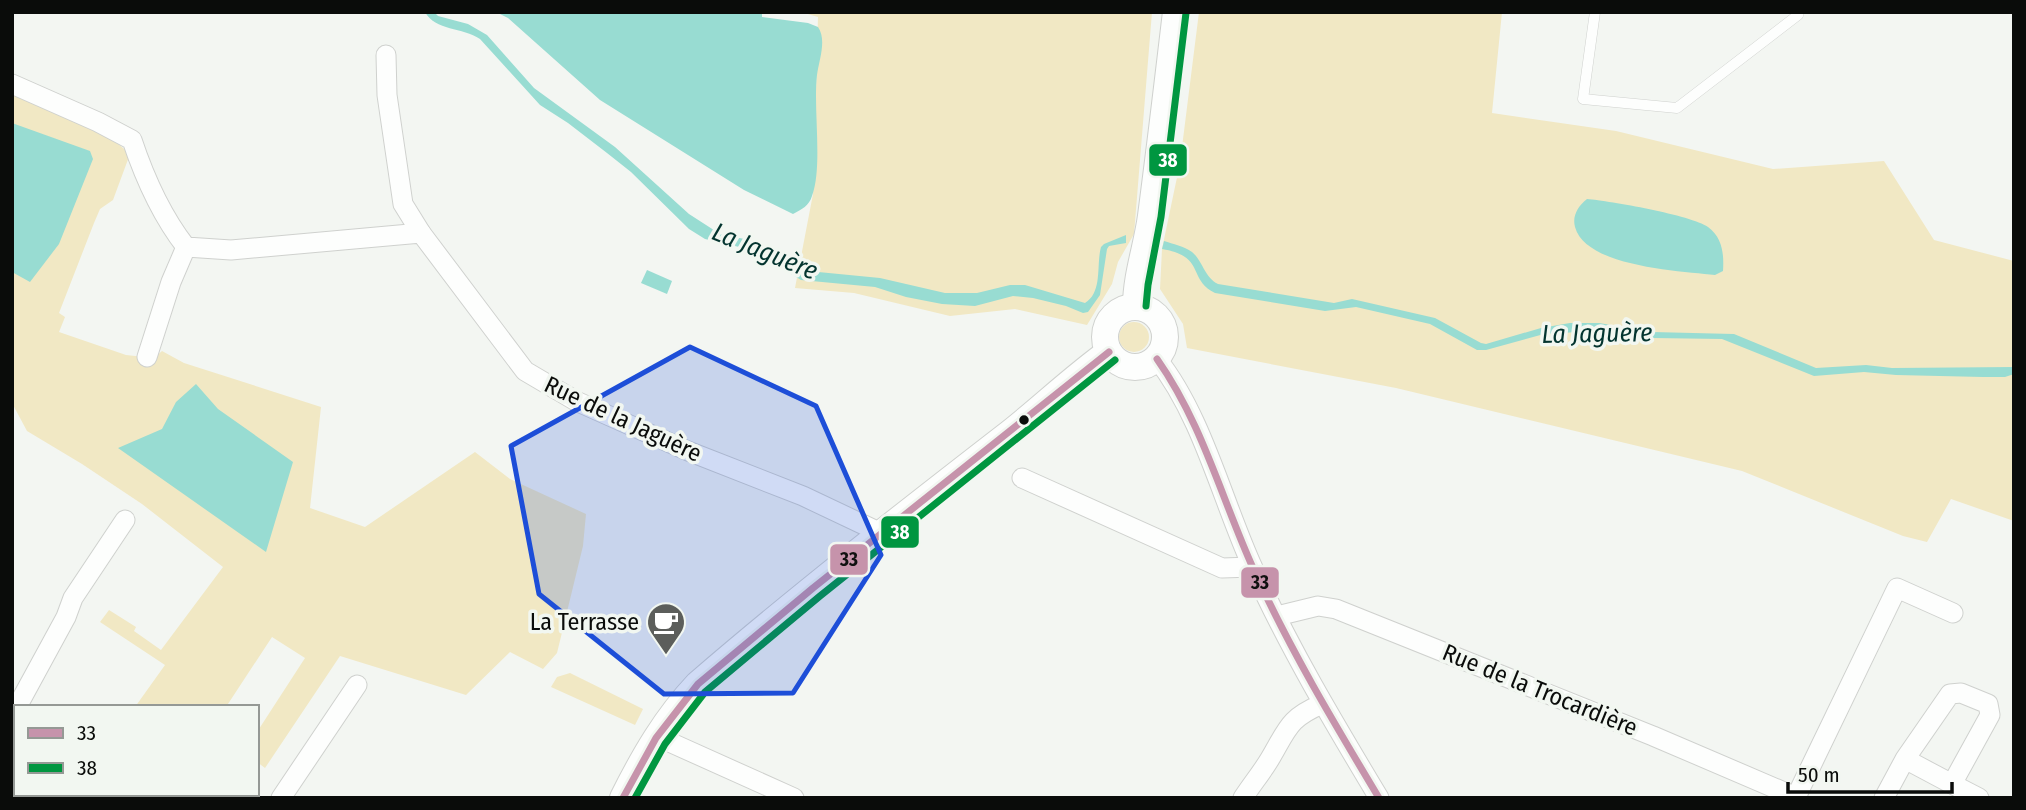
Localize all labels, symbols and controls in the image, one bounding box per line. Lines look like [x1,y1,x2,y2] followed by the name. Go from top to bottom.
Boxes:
[1148,143,1188,177] line badge: 38
[1157,149,1178,172] text: 38
[708,216,822,287] water label: La Jaguère
[1541,317,1653,350] water label: La Jaguère
[540,370,706,468] street label: Rue de la Jaguère
[1017,413,1031,427] unlabelled marker
[880,515,920,549] line badge: 38
[889,521,910,544] text: 38
[829,543,869,576] line badge: 33
[839,548,858,571] text: 33
[1240,566,1280,599] line badge: 33
[1250,571,1269,594] text: 33
[645,601,687,656] cafe icon: La Terrasse
[530,608,639,636] place label: La Terrasse
[1438,638,1642,742] street label: Rue de la Trocardière
[14,705,259,796] legend
[77,720,96,746] text: 33
[1788,750,1952,794] scale bar
[77,755,97,781] text: 38
[1798,762,1840,788] text: 50 m

